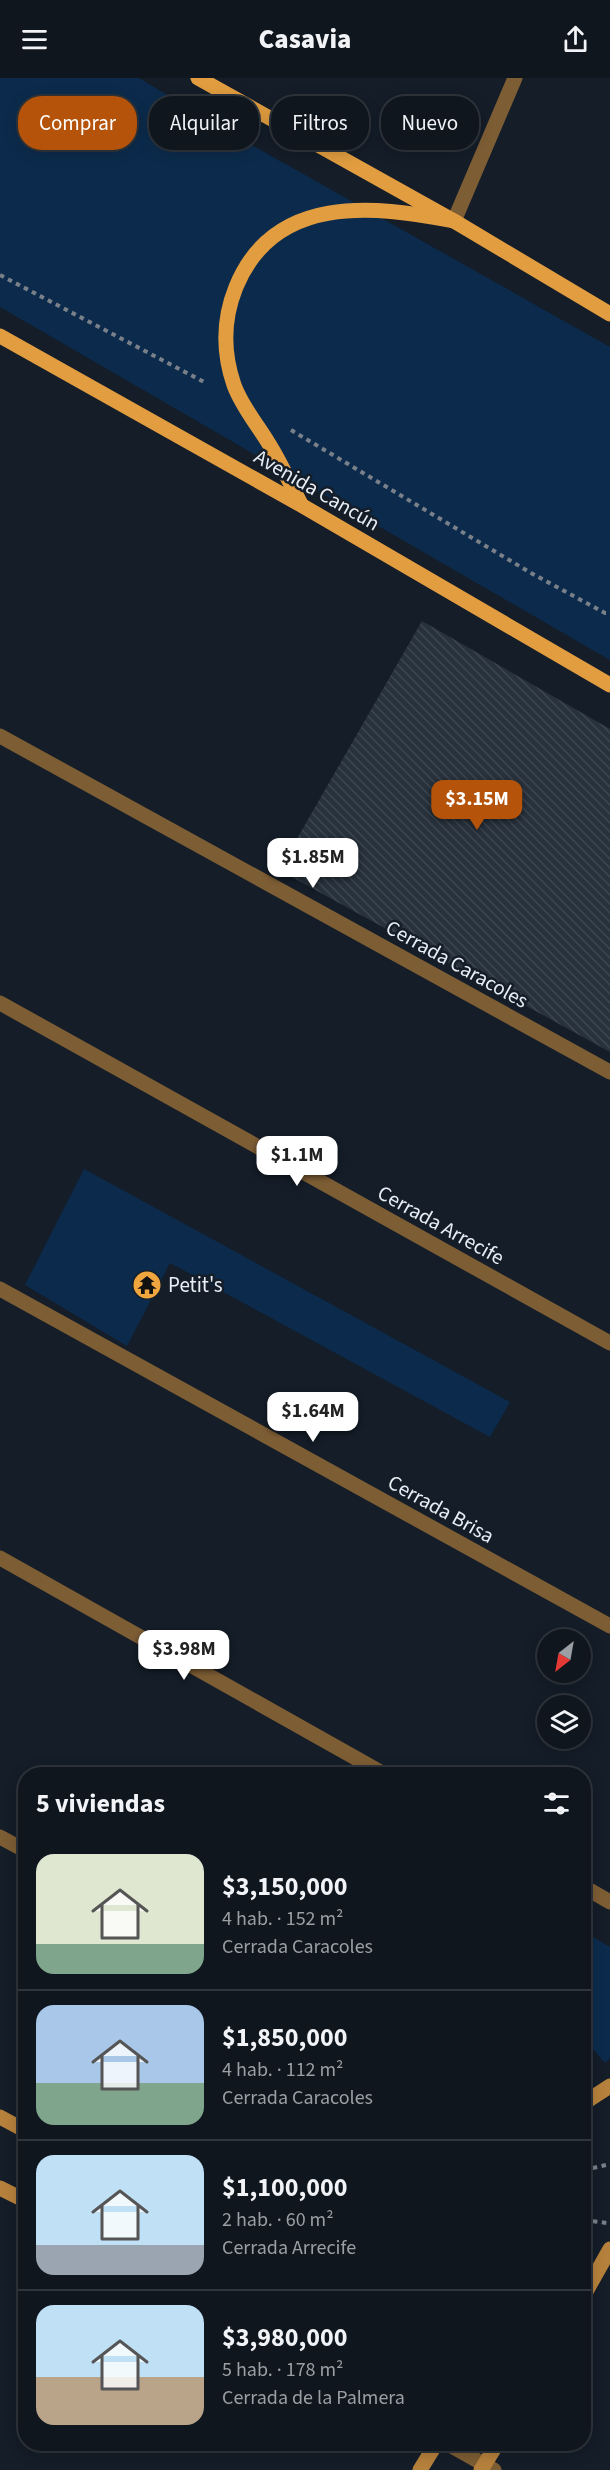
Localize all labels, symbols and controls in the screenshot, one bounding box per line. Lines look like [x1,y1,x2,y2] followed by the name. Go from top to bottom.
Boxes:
[259,20,351,59] text: Casavia
[18,23,51,56] icon: menu
[559,23,592,56] icon: share
[18,96,137,150] chip: Comprar
[149,96,259,150] chip: Alquilar
[271,96,369,150] chip: Filtros
[381,96,479,150] chip: Nuevo
[248,442,386,538] street label: Avenida Cancún
[428,780,526,831] pin: $3.15M
[445,785,509,813] text: $3.15M
[264,838,362,889] pin: $1.85M
[281,843,345,871] text: $1.85M
[380,912,534,1016] street label: Cerrada Caracoles
[255,1136,339,1187] pin: $1.1M
[271,1141,323,1169] text: $1.1M
[372,1178,510,1272] street label: Cerrada Arrecife
[131,1269,163,1301] temple icon: Petit's
[168,1270,223,1300] place label: Petit's
[264,1392,362,1443] pin: $1.64M
[281,1397,345,1425] text: $1.64M
[382,1467,500,1551] street label: Cerrada Brisa
[537,1629,591,1683] north arrow
[537,1629,591,1749] map controls
[135,1630,233,1681] pin: $3.98M
[152,1635,216,1663] text: $3.98M
[537,1695,591,1749] button: layers
[36,1785,165,1822] text: 5 viviendas
[540,1787,573,1820] icon: filters
[222,1868,347,1905] text: $3,150,000
[84,1878,156,1950] icon: home
[222,1905,343,1933] text: 4 hab. · 152 m²
[222,1933,373,1961] text: Cerrada Caracoles
[222,2019,347,2056] text: $1,850,000
[84,2029,156,2101] icon: home
[222,2056,343,2084] text: 4 hab. · 112 m²
[222,2084,373,2112] text: Cerrada Caracoles
[222,2169,347,2206] text: $1,100,000
[84,2179,156,2251] icon: home
[222,2206,334,2234] text: 2 hab. · 60 m²
[222,2234,356,2262] text: Cerrada Arrecife
[222,2319,347,2356] text: $3,980,000
[84,2329,156,2401] icon: home
[222,2356,343,2384] text: 5 hab. · 178 m²
[222,2384,405,2412] text: Cerrada de la Palmera

